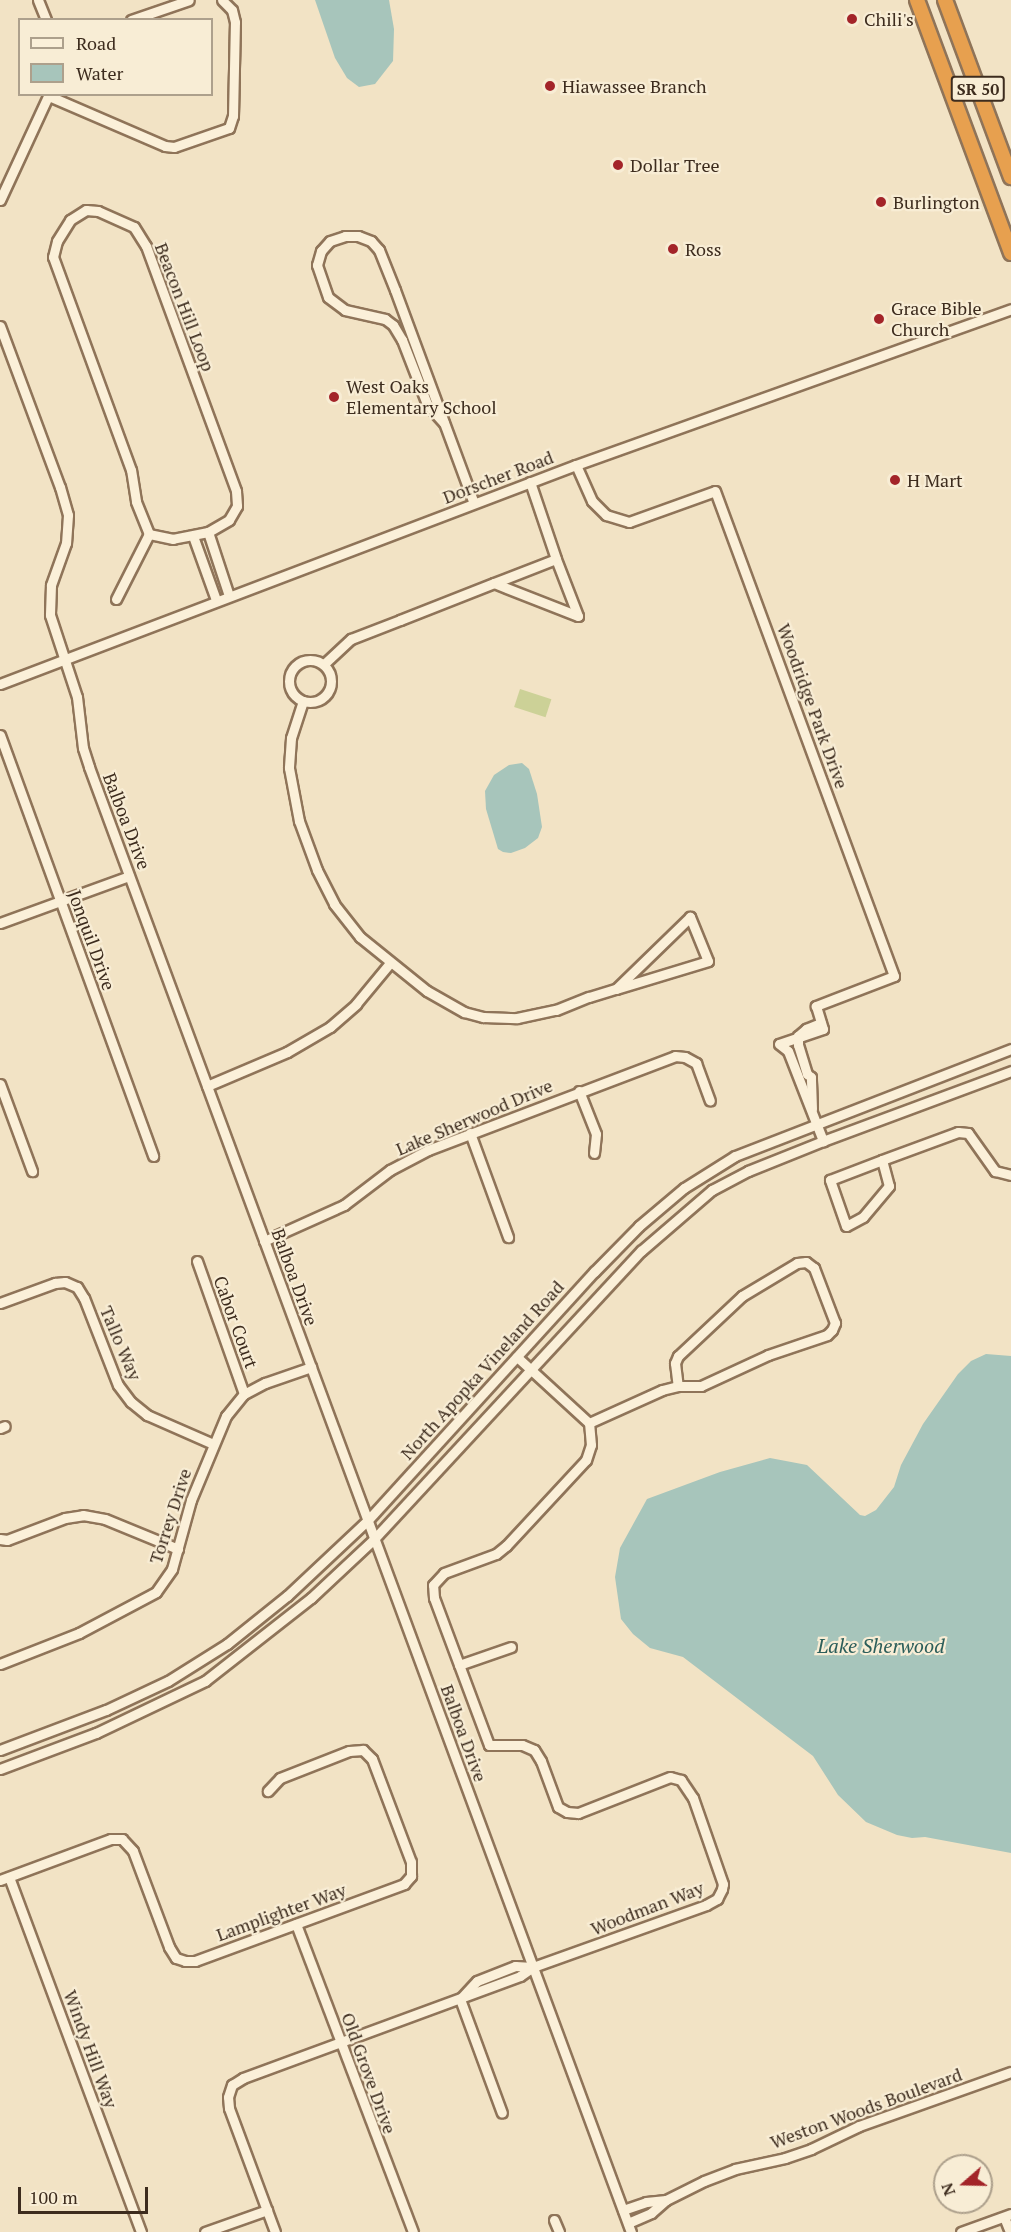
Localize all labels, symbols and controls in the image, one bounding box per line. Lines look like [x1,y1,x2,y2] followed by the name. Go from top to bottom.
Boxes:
[864,8,914,30] place label: Chili's
[845,12,859,26] marker: Chili's
[18,18,213,96] legend
[76,31,116,55] text: Road
[76,61,123,85] text: Water
[562,75,707,97] place label: Hiawassee Branch
[950,76,1006,102] road number: SR 50
[543,79,557,93] marker: Hiawassee Branch
[630,154,720,176] place label: Dollar Tree
[611,158,625,172] marker: Dollar Tree
[893,191,980,213] place label: Burlington
[874,195,888,209] marker: Burlington
[685,238,722,260] place label: Ross
[151,240,219,374] street label: Beacon Hill Loop
[666,242,680,256] marker: Ross
[891,298,982,340] place label: Grace Bible Church
[872,312,886,326] marker: Grace Bible Church
[346,376,497,418] place label: West Oaks Elementary School
[327,390,341,404] marker: West Oaks Elementary School
[440,446,556,508] street label: Dorscher Road
[907,469,963,491] place label: H Mart
[888,473,902,487] marker: H Mart
[773,621,853,791] street label: Woodridge Park Drive
[99,770,155,872] street label: Balboa Drive
[64,887,120,993] street label: Jonquil Drive
[392,1074,556,1160] street label: Lake Sherwood Drive
[267,1226,323,1328] street label: Balboa Drive
[209,1273,263,1371] street label: Cabor Court
[396,1276,568,1464] street label: North Apopka Vineland Road
[96,1303,146,1383] street label: Tallo Way
[144,1466,196,1566] street label: Torrey Drive
[817,1633,945,1657] water label: Lake Sherwood
[436,1682,492,1784] street label: Balboa Drive
[588,1877,706,1939] street label: Woodman Way
[213,1879,349,1945] street label: Lamplighter Way
[60,1987,122,2111] street label: Windy Hill Way
[337,2010,401,2136] street label: Old Grove Drive
[767,2063,965,2153] street label: Weston Woods Boulevard
[933,2154,993,2214] north arrow
[21,2175,152,2213] scale bar
[936,2180,960,2199] text: N
[29,2185,78,2209] text: 100 m

